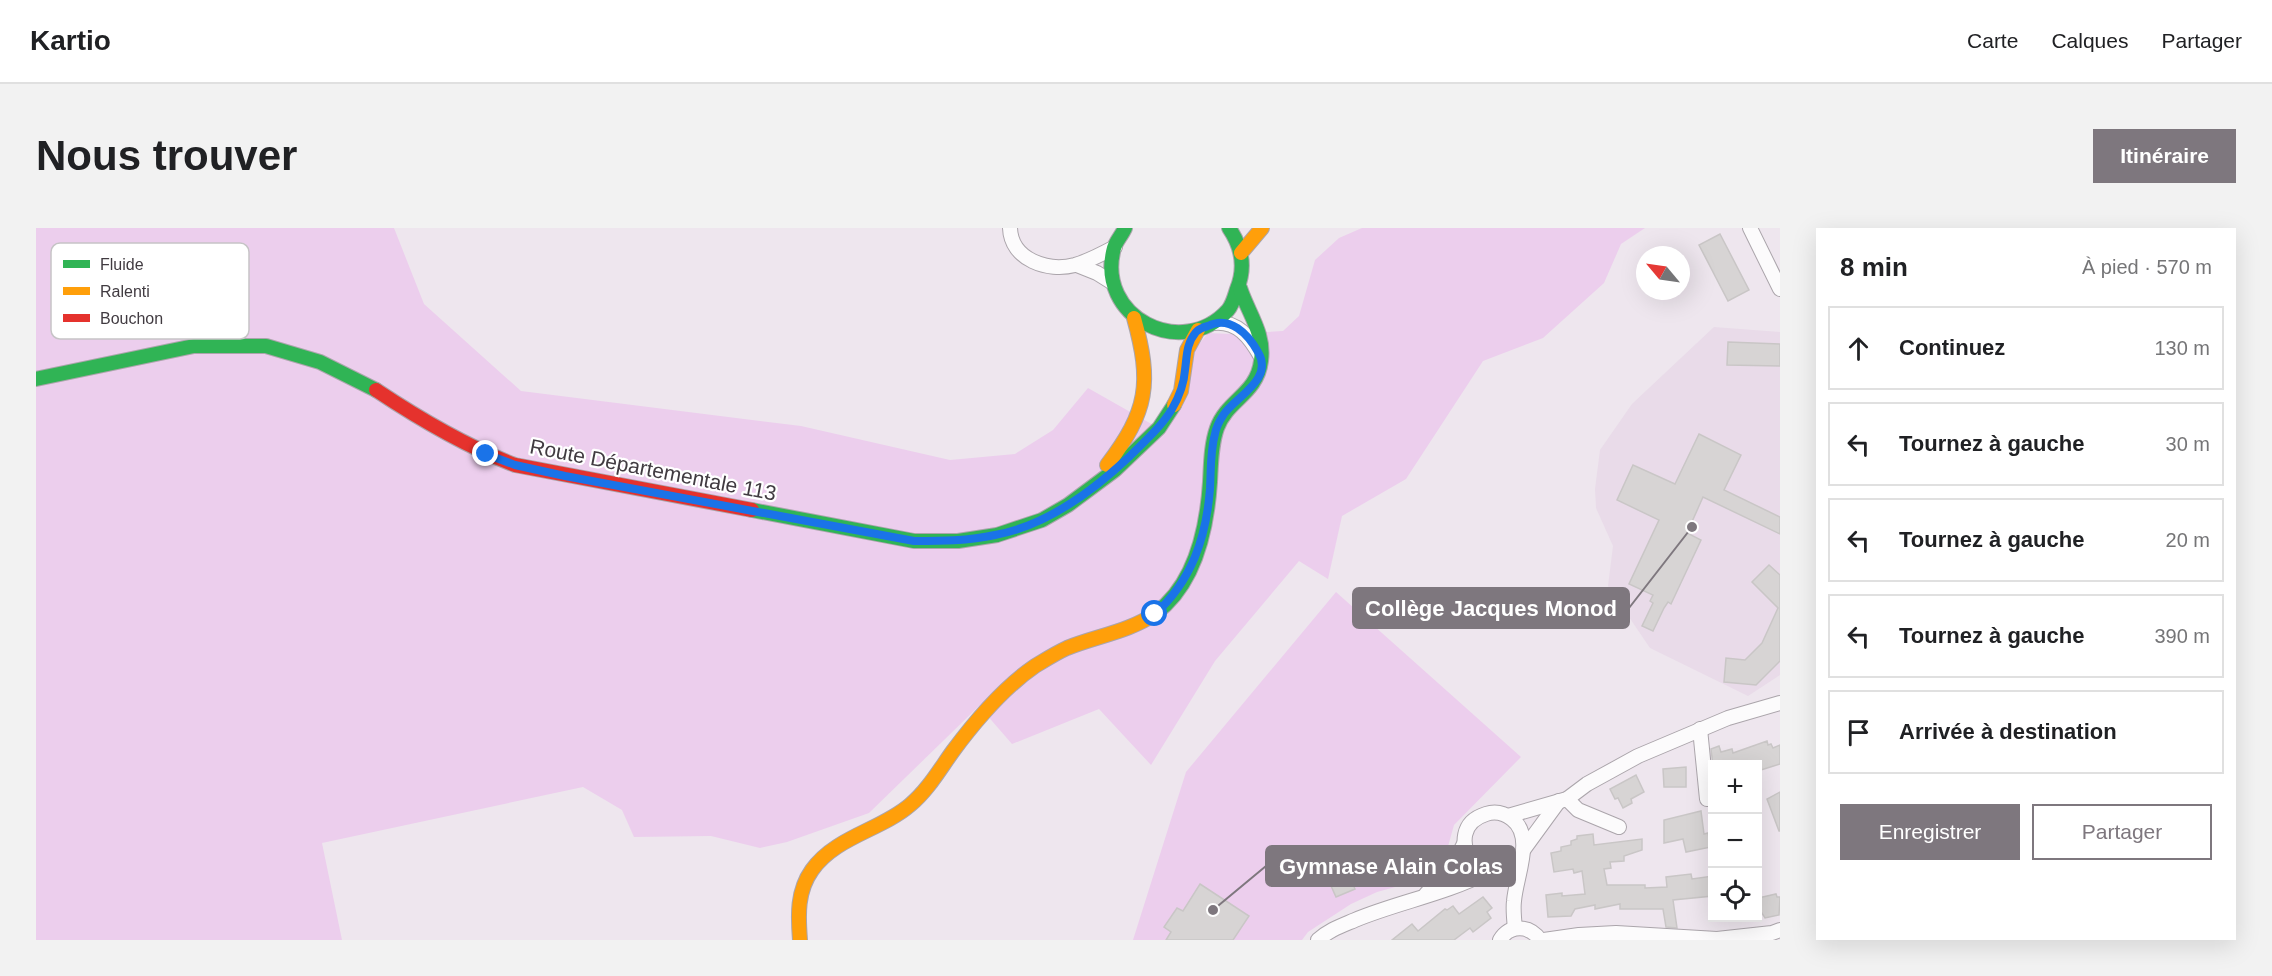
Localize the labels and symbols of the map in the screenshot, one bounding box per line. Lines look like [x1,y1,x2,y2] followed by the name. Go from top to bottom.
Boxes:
[51,243,249,339] legend
[1636,246,1690,300] north arrow
[100,256,144,273] text: Fluide
[100,283,150,300] text: Ralenti
[100,310,163,327] text: Bouchon
[528,434,778,505] street label: Route Départementale 113
[472,440,498,466] route end
[1353,588,1629,628] callout: Collège Jacques Monod
[1365,596,1617,621] text: Collège Jacques Monod
[1141,600,1167,626] route start
[1266,846,1515,886] callout: Gymnase Alain Colas
[1279,854,1503,879] text: Gymnase Alain Colas

